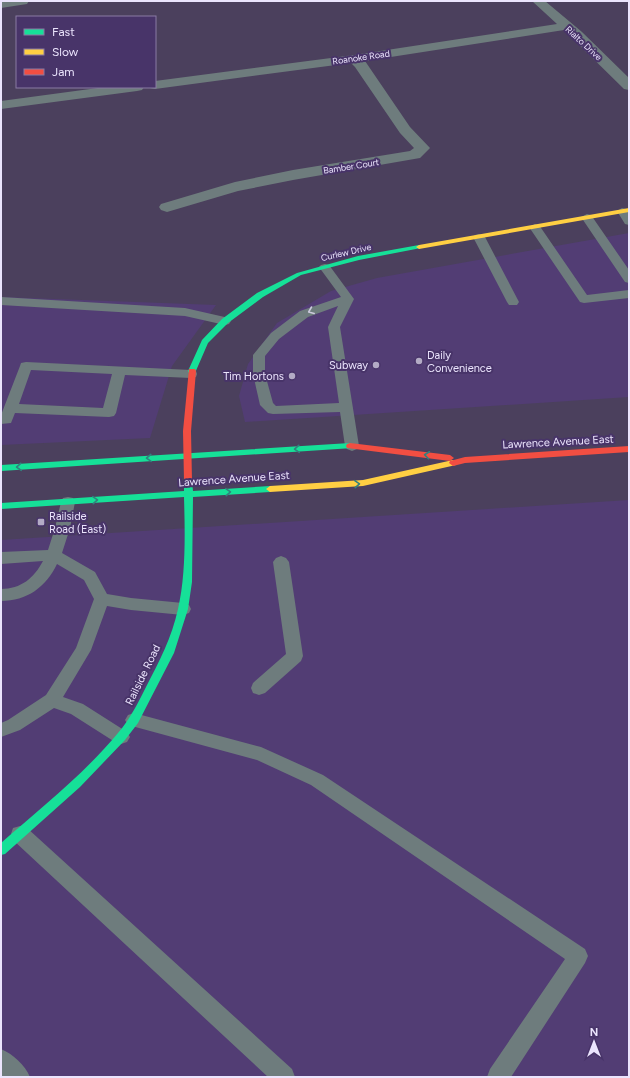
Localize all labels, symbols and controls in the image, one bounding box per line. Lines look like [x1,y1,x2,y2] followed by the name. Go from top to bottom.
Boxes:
[16,16,156,88] legend
[563,23,605,63] street label: Rialto Drive
[52,25,75,39] text: Fast
[52,45,79,59] text: Slow
[332,48,390,66] street label: Roanoke Road
[52,65,75,79] text: Jam
[322,156,380,176] street label: Bamber Court
[320,241,372,263] street label: Curlew Drive
[308,307,315,315] one-way arrow
[427,349,492,375] place label: Daily Convenience
[414,356,424,366] marker: Daily Convenience
[329,359,368,372] place label: Subway
[371,360,381,370] marker: Subway
[223,370,284,383] place label: Tim Hortons
[287,371,297,381] marker: Tim Hortons
[502,433,614,451] street label: Lawrence Avenue East
[294,445,300,454] one-way arrow
[423,451,430,460] one-way arrow
[146,454,152,463] one-way arrow
[16,462,22,471] one-way arrow
[178,469,290,489] street label: Lawrence Avenue East
[354,479,360,488] one-way arrow
[225,487,231,496] one-way arrow
[92,495,98,504] one-way arrow
[49,510,106,536] place label: Railside Road (East)
[36,517,46,527] marker: Railside Road (East)
[123,643,163,707] street label: Railside Road
[574,1022,614,1062] north arrow
[590,1026,598,1039] text: N

